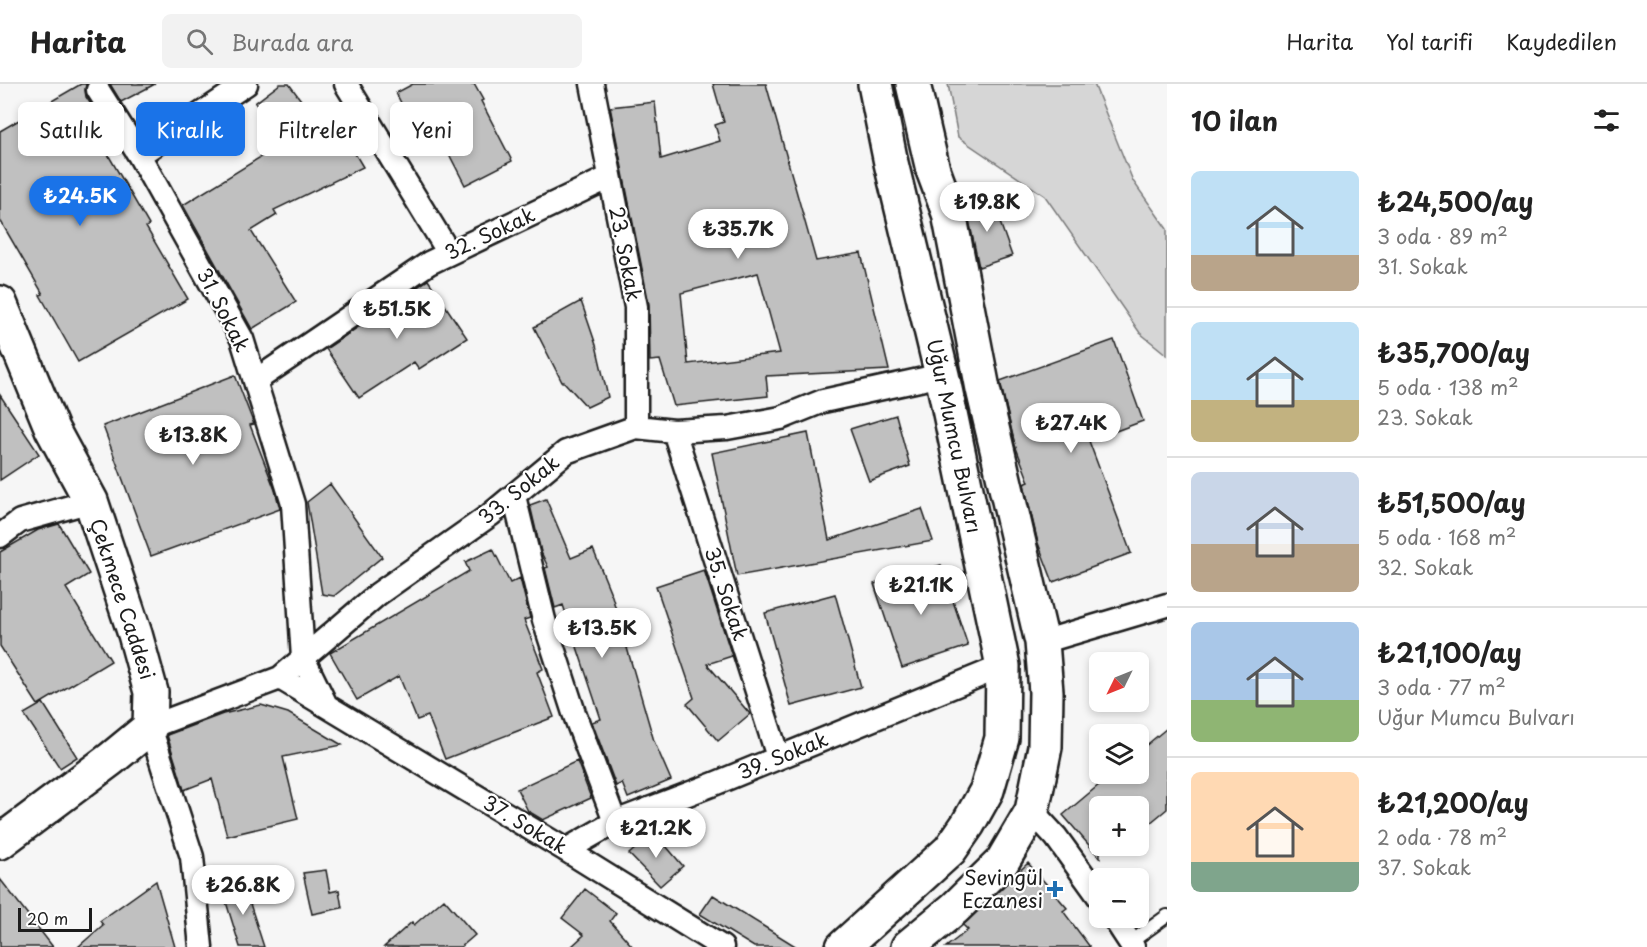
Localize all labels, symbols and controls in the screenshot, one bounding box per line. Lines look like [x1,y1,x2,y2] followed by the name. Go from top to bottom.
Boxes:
[162,14,582,68] search box
[30,20,126,63] text: Harita
[183,25,216,58] icon: search
[231,25,353,58] text: Burada ara
[1286,25,1353,57] text: Harita
[1386,25,1473,57] text: Yol tarifi
[1506,25,1617,57] text: Kaydedilen
[1191,101,1278,140] text: 10 ilan
[18,102,124,156] chip: Satılık
[136,102,245,156] chip: Kiralık
[257,102,378,156] chip: Filtreler
[390,102,473,156] chip: Yeni
[1590,104,1623,137] icon: filters
[31,176,129,227] pin: ₺24.5K
[43,180,117,210] text: ₺24.5K
[938,182,1036,233] pin: ₺19.8K
[1377,182,1533,221] text: ₺24,500/ay
[954,186,1020,216] text: ₺19.8K
[1239,195,1311,267] icon: home
[440,199,540,267] street label: 32. Sokak
[602,204,650,304] street label: 23. Sokak
[689,209,787,260] pin: ₺35.7K
[702,213,774,243] text: ₺35.7K
[1377,221,1508,251] text: 3 oda · 89 m²
[1377,251,1468,281] text: 31. Sokak
[190,262,258,357] street label: 31. Sokak
[348,289,446,340] pin: ₺51.5K
[363,293,431,323] text: ₺51.5K
[1377,333,1530,372] text: ₺35,700/ay
[920,336,990,536] street label: Uğur Mumcu Bulvarı
[1239,346,1311,418] icon: home
[1377,372,1518,402] text: 5 oda · 138 m²
[1377,402,1473,432] text: 23. Sokak
[1022,403,1120,454] pin: ₺27.4K
[1035,407,1107,437] text: ₺27.4K
[144,415,242,466] pin: ₺13.8K
[158,419,228,449] text: ₺13.8K
[471,447,565,531] street label: 33. Sokak
[1377,483,1526,522] text: ₺51,500/ay
[1239,496,1311,568] icon: home
[83,514,163,683] street label: Çekmece Caddesi
[1377,522,1516,552] text: 5 oda · 168 m²
[698,543,756,644] street label: 35. Sokak
[1377,552,1473,582] text: 32. Sokak
[872,565,970,616] pin: ₺21.1K
[889,569,953,599] text: ₺21.1K
[553,608,651,659] pin: ₺13.5K
[567,612,637,642] text: ₺13.5K
[1377,633,1522,672] text: ₺21,100/ay
[1239,646,1311,718] icon: home
[1089,652,1149,712] north arrow
[1089,652,1149,928] map controls
[1377,672,1506,702] text: 3 oda · 77 m²
[1377,702,1575,732] text: Uğur Mumcu Bulvarı
[733,723,832,787] street label: 39. Sokak
[1089,724,1149,784] button: layers
[1377,783,1529,822] text: ₺21,200/ay
[477,787,574,861] street label: 37. Sokak
[1089,796,1149,856] button: +
[1239,796,1311,868] icon: home
[607,808,705,859] pin: ₺21.2K
[620,812,692,842] text: ₺21.2K
[1377,822,1507,852] text: 2 oda · 78 m²
[1377,852,1471,882] text: 37. Sokak
[962,862,1043,915] place label: Sevingül Eczanesi
[194,865,292,916] pin: ₺26.8K
[1089,868,1149,928] button: −
[206,869,280,899] text: ₺26.8K
[1048,882,1062,896] marker: Sevingül Eczanesi
[18,905,92,932] scale bar
[27,906,68,930] text: 20 m

